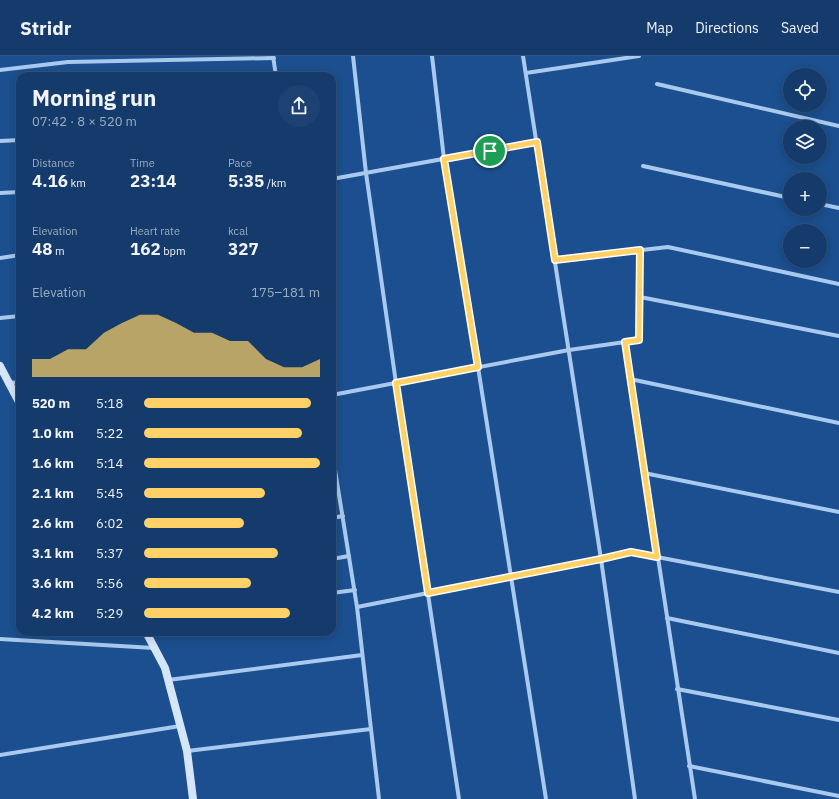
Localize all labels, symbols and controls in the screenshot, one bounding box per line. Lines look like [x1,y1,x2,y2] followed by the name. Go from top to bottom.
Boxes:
[20,16,71,40] text: Stridr
[646,19,673,37] text: Map
[695,19,759,37] text: Directions
[781,19,819,37] text: Saved
[783,68,827,268] map controls
[783,68,827,112] button: locate
[32,83,156,112] text: Morning run
[278,85,320,127] button: share
[32,113,137,130] text: 07:42 · 8 × 520 m
[783,120,827,164] button: layers
[473,134,507,168] pin
[479,140,501,162] icon: arrive
[32,156,75,170] text: Distance
[130,156,155,170] text: Time
[228,156,252,170] text: Pace
[32,170,68,192] text: 4.16
[130,170,176,192] text: 23:14
[228,170,264,192] text: 5:35
[783,172,827,216] button: +
[68,176,86,190] text: km
[264,176,286,190] text: /km
[32,224,78,238] text: Elevation
[130,224,180,238] text: Heart rate
[228,224,248,238] text: kcal
[783,224,827,268] button: −
[32,238,52,260] text: 48
[130,238,161,260] text: 162
[228,238,259,260] text: 327
[52,244,65,258] text: m
[161,244,186,258] text: bpm
[32,284,86,301] text: Elevation
[251,284,320,301] text: 175–181 m
[32,395,70,412] text: 520 m
[96,395,123,412] text: 5:18
[32,425,74,442] text: 1.0 km
[96,425,123,442] text: 5:22
[32,455,74,472] text: 1.6 km
[96,455,123,472] text: 5:14
[32,485,74,502] text: 2.1 km
[96,485,123,502] text: 5:45
[32,515,74,532] text: 2.6 km
[96,515,123,532] text: 6:02
[32,545,74,562] text: 3.1 km
[96,545,123,562] text: 5:37
[32,575,74,592] text: 3.6 km
[96,575,123,592] text: 5:56
[32,605,74,622] text: 4.2 km
[96,605,123,622] text: 5:29

